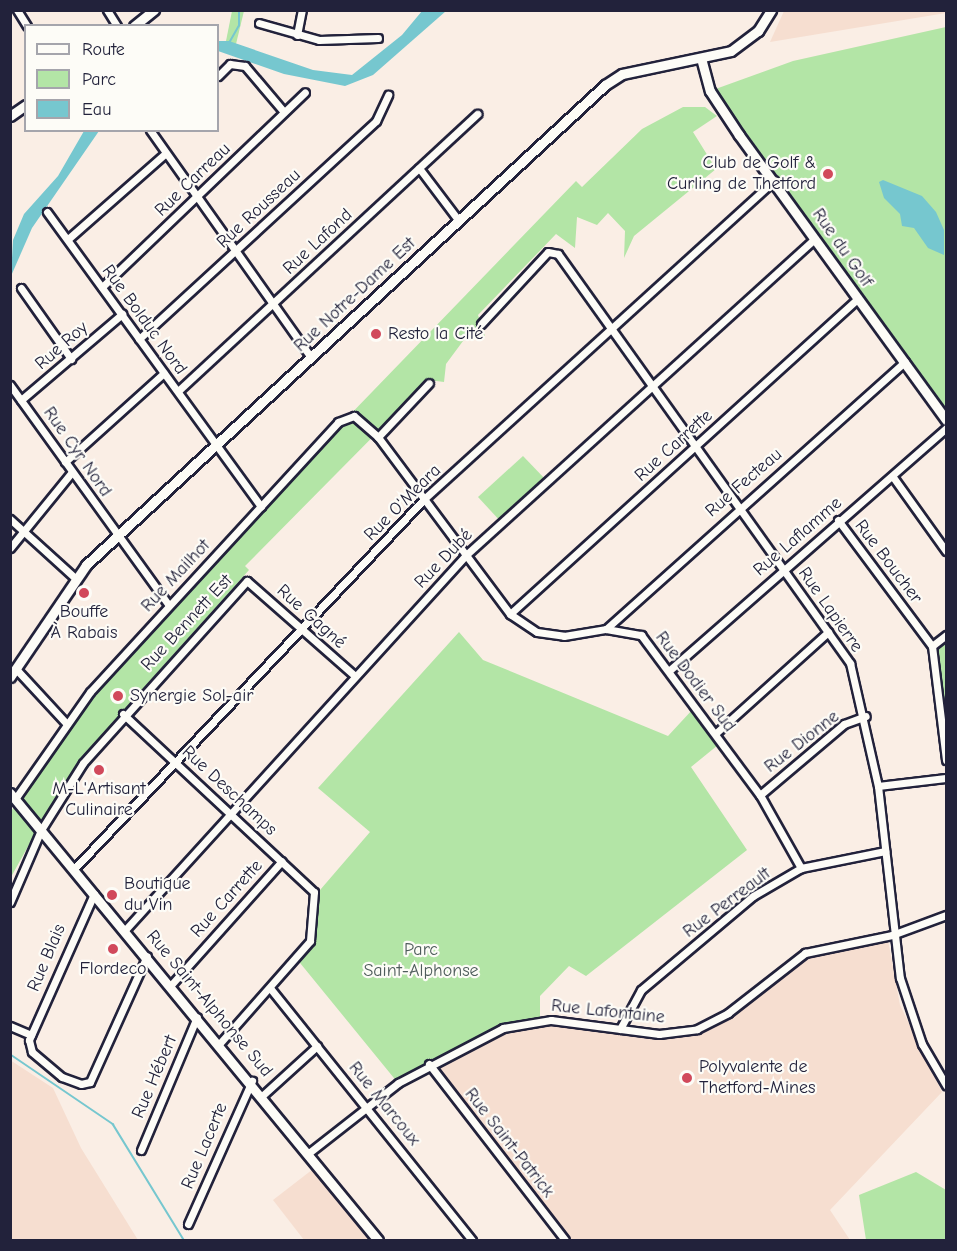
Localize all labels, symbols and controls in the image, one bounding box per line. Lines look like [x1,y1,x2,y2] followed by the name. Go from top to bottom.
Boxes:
[24,24,219,132] legend
[82,39,125,60] text: Route
[82,69,116,90] text: Parc
[82,99,111,120] text: Eau
[151,139,235,221] street label: Rue Carreau
[667,153,816,195] place label: Club de Golf & Curling de Thetford
[213,165,305,253] street label: Rue Rousseau
[821,167,835,181] marker: Club de Golf & Curling de Thetford
[279,205,357,279] street label: Rue Lafond
[807,205,877,291] street label: Rue du Golf
[290,233,420,357] street label: Rue Notre-Dame Est
[97,261,191,379] street label: Rue Bolduc Nord
[31,317,93,375] street label: Rue Roy
[388,323,483,345] place label: Resto la Cité
[369,327,383,341] marker: Resto la Cité
[38,403,116,501] street label: Rue Cyr Nord
[631,406,717,486] street label: Rue Carrette
[701,444,787,522] street label: Rue Fecteau
[360,460,446,546] street label: Rue O'Meara
[749,493,847,581] street label: Rue Laflamme
[849,516,927,608] street label: Rue Boucher
[410,525,478,593] street label: Rue Dubé
[137,535,215,617] street label: Rue Mailhot
[793,563,867,657] street label: Rue Lapierre
[137,570,237,676] street label: Rue Bennett Est
[272,580,350,654] street label: Rue Gagné
[77,586,91,600] marker: Bouffe À Rabais
[51,602,117,644] place label: Bouffe À Rabais
[650,627,740,737] street label: Rue Dodier Sud
[130,685,253,707] place label: Synergie Sol-air
[111,689,125,703] marker: Synergie Sol-air
[760,706,844,778] street label: Rue Dionne
[177,741,281,841] street label: Rue Deschamps
[92,763,106,777] marker: M-L'Artisant Culinaire
[52,779,146,822] place label: M-L'Artisant Culinaire
[187,856,267,942] street label: Rue Carrette
[679,863,775,943] street label: Rue Perreault
[124,874,191,916] place label: Boutique du Vin
[105,888,119,902] marker: Boutique du Vin
[23,921,71,995] street label: Rue Blais
[141,926,277,1082] street label: Rue Saint-Alphonse Sud
[363,940,479,982] park label: Parc Saint-Alphonse
[106,942,120,956] marker: Flordeco
[79,958,147,980] place label: Flordeco
[550,995,666,1029] street label: Rue Lafontaine
[128,1032,182,1122] street label: Rue Hébert
[699,1057,815,1100] place label: Polyvalente de Thetford-Mines
[344,1058,424,1150] street label: Rue Marcoux
[680,1071,694,1085] marker: Polyvalente de Thetford-Mines
[460,1084,558,1202] street label: Rue Saint-Patrick
[177,1100,233,1192] street label: Rue Lacerte

